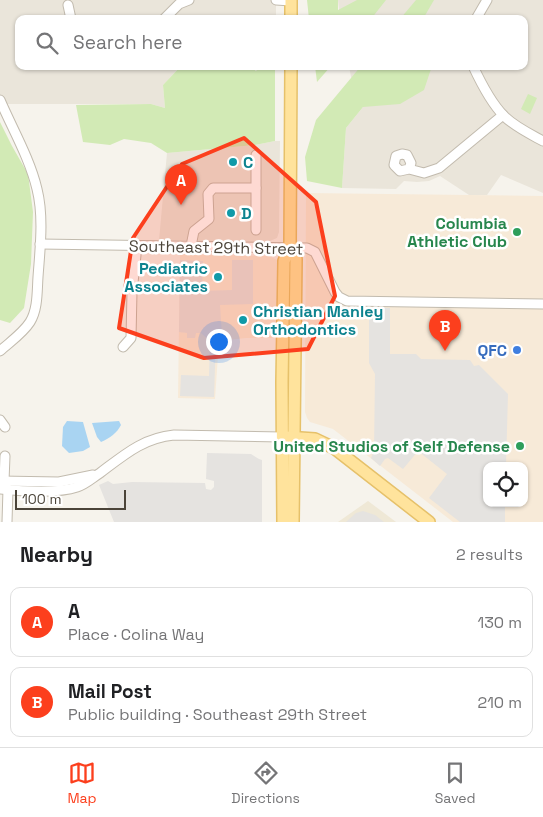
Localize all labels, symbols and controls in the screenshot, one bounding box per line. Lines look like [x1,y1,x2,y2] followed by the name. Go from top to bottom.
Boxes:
[15,15,528,70] search box
[33,29,61,57] icon: search
[73,30,183,55] text: Search here
[243,152,253,173] place label: C
[227,156,239,168] marker: C
[165,164,197,205] pin: A
[241,203,252,224] place label: D
[225,207,237,219] marker: D
[407,213,507,252] place label: Columbia Athletic Club
[511,226,523,238] marker: Columbia Athletic Club
[129,235,303,260] street label: Southeast 29th Street
[124,258,208,297] place label: Pediatric Associates
[212,271,224,283] marker: Pediatric Associates
[253,301,383,340] place label: Christian Manley Orthodontics
[429,310,461,351] pin: B
[237,314,249,326] marker: Christian Manley Orthodontics
[206,329,232,355] your location
[477,340,507,361] place label: QFC
[511,344,523,356] marker: QFC
[273,436,510,457] place label: United Studios of Self Defense
[514,440,526,452] marker: United Studios of Self Defense
[483,462,528,507] map controls
[483,462,528,507] button: locate
[15,487,126,510] scale bar
[22,490,61,508] text: 100 m
[20,541,93,568] text: Nearby
[456,544,523,565] text: 2 results
[68,599,80,624] text: A
[32,612,42,633] text: A
[478,612,522,633] text: 130 m
[68,624,204,645] text: Place · Colina Way
[68,679,152,704] text: Mail Post
[32,692,42,713] text: B
[478,692,522,713] text: 210 m
[68,704,367,725] text: Public building · Southeast 29th Street
[67,759,97,807] tab: Map
[231,759,300,807] tab: Directions
[435,759,476,807] tab: Saved

